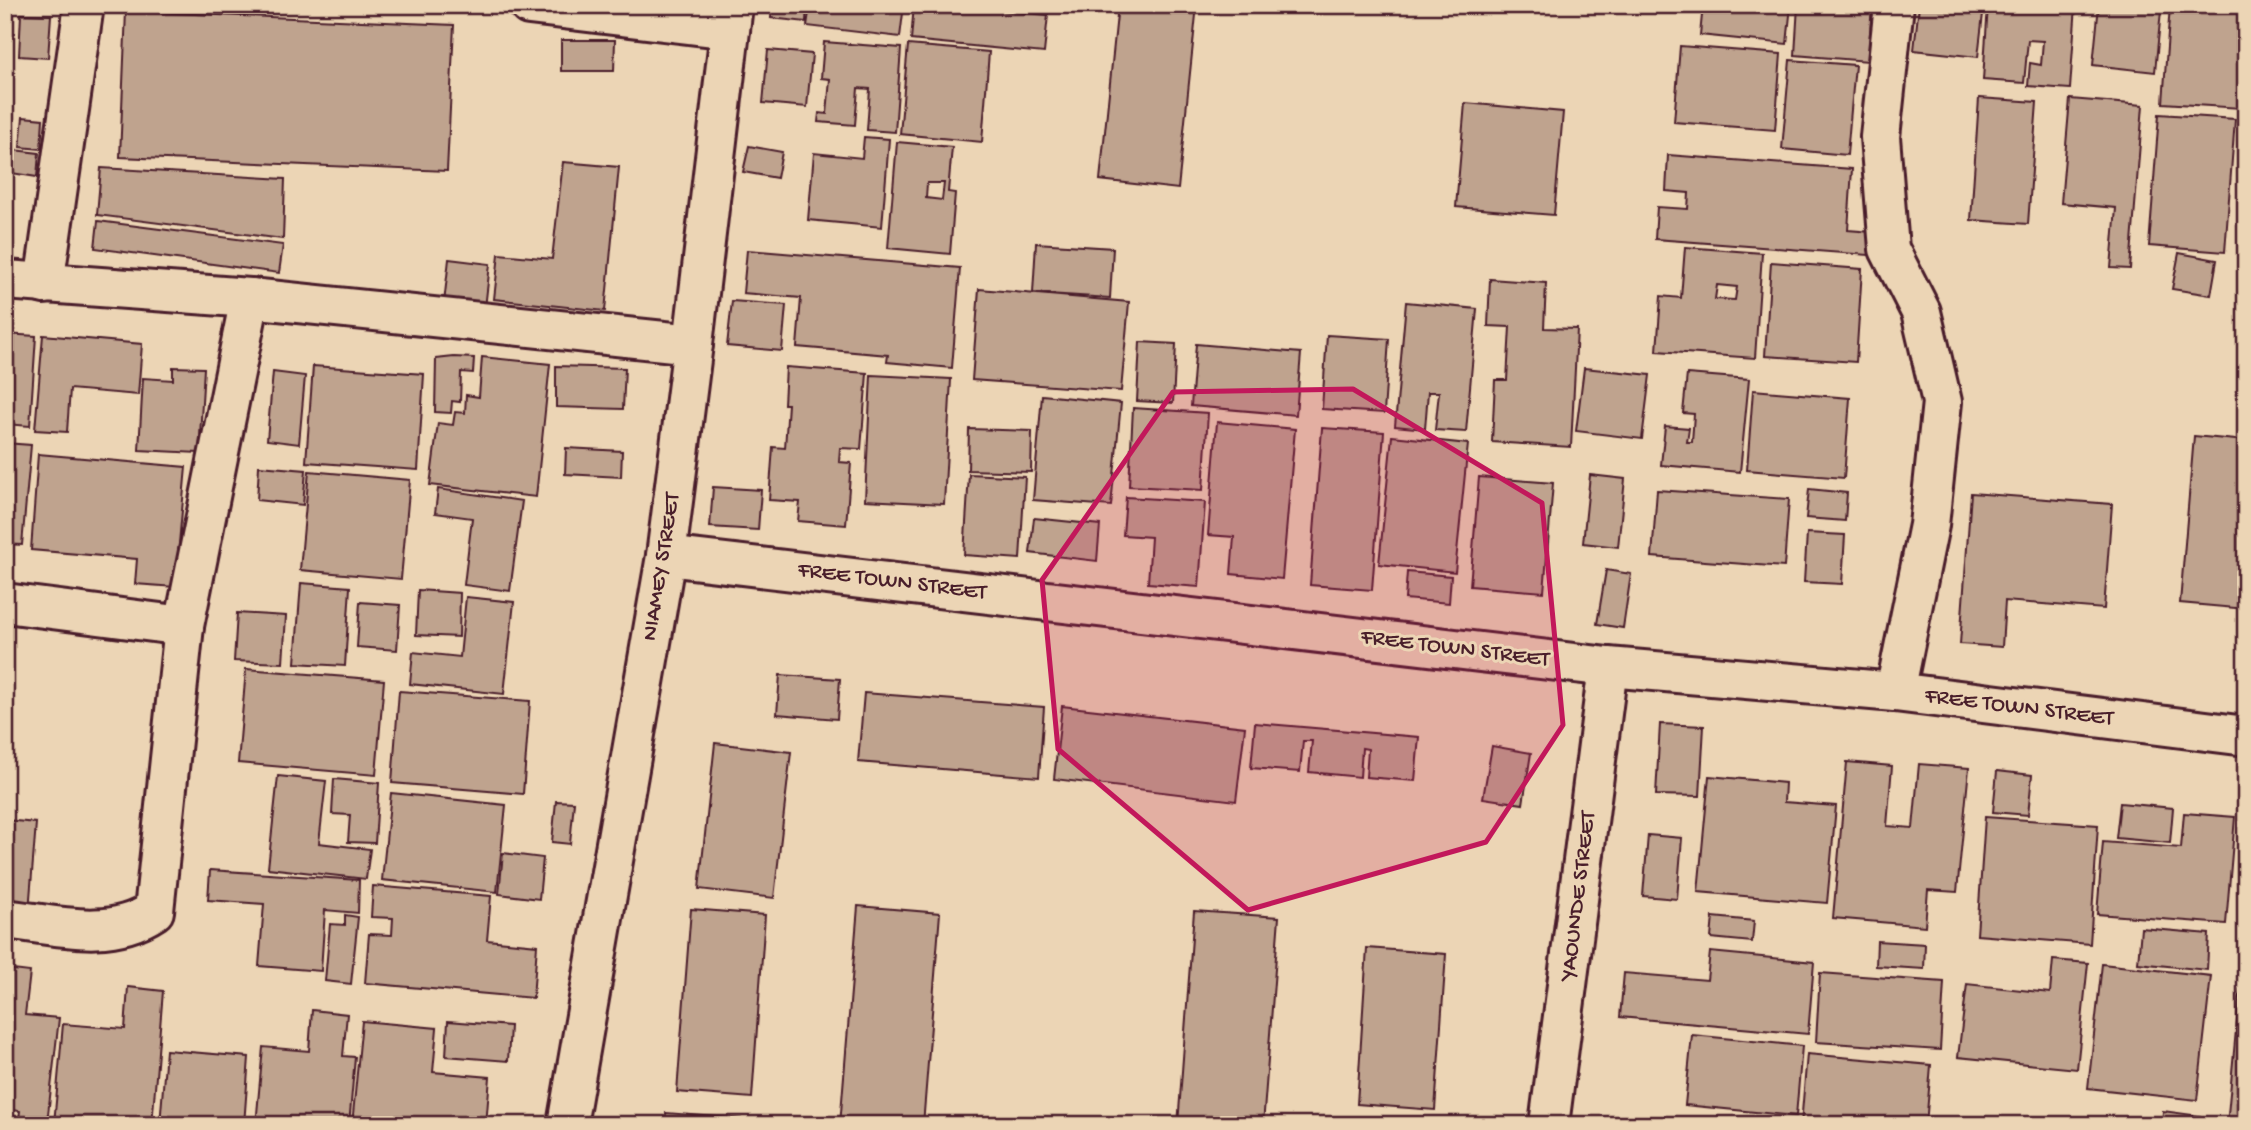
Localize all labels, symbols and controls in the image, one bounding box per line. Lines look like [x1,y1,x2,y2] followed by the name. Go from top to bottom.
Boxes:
[637,490,687,643] street label: NIAMEY STREET
[795,557,989,607] street label: FREE TOWN STREET
[1358,624,1552,674] street label: FREE TOWN STREET
[1922,683,2116,733] street label: FREE TOWN STREET
[1555,809,1603,984] street label: YAOUNDE STREET

